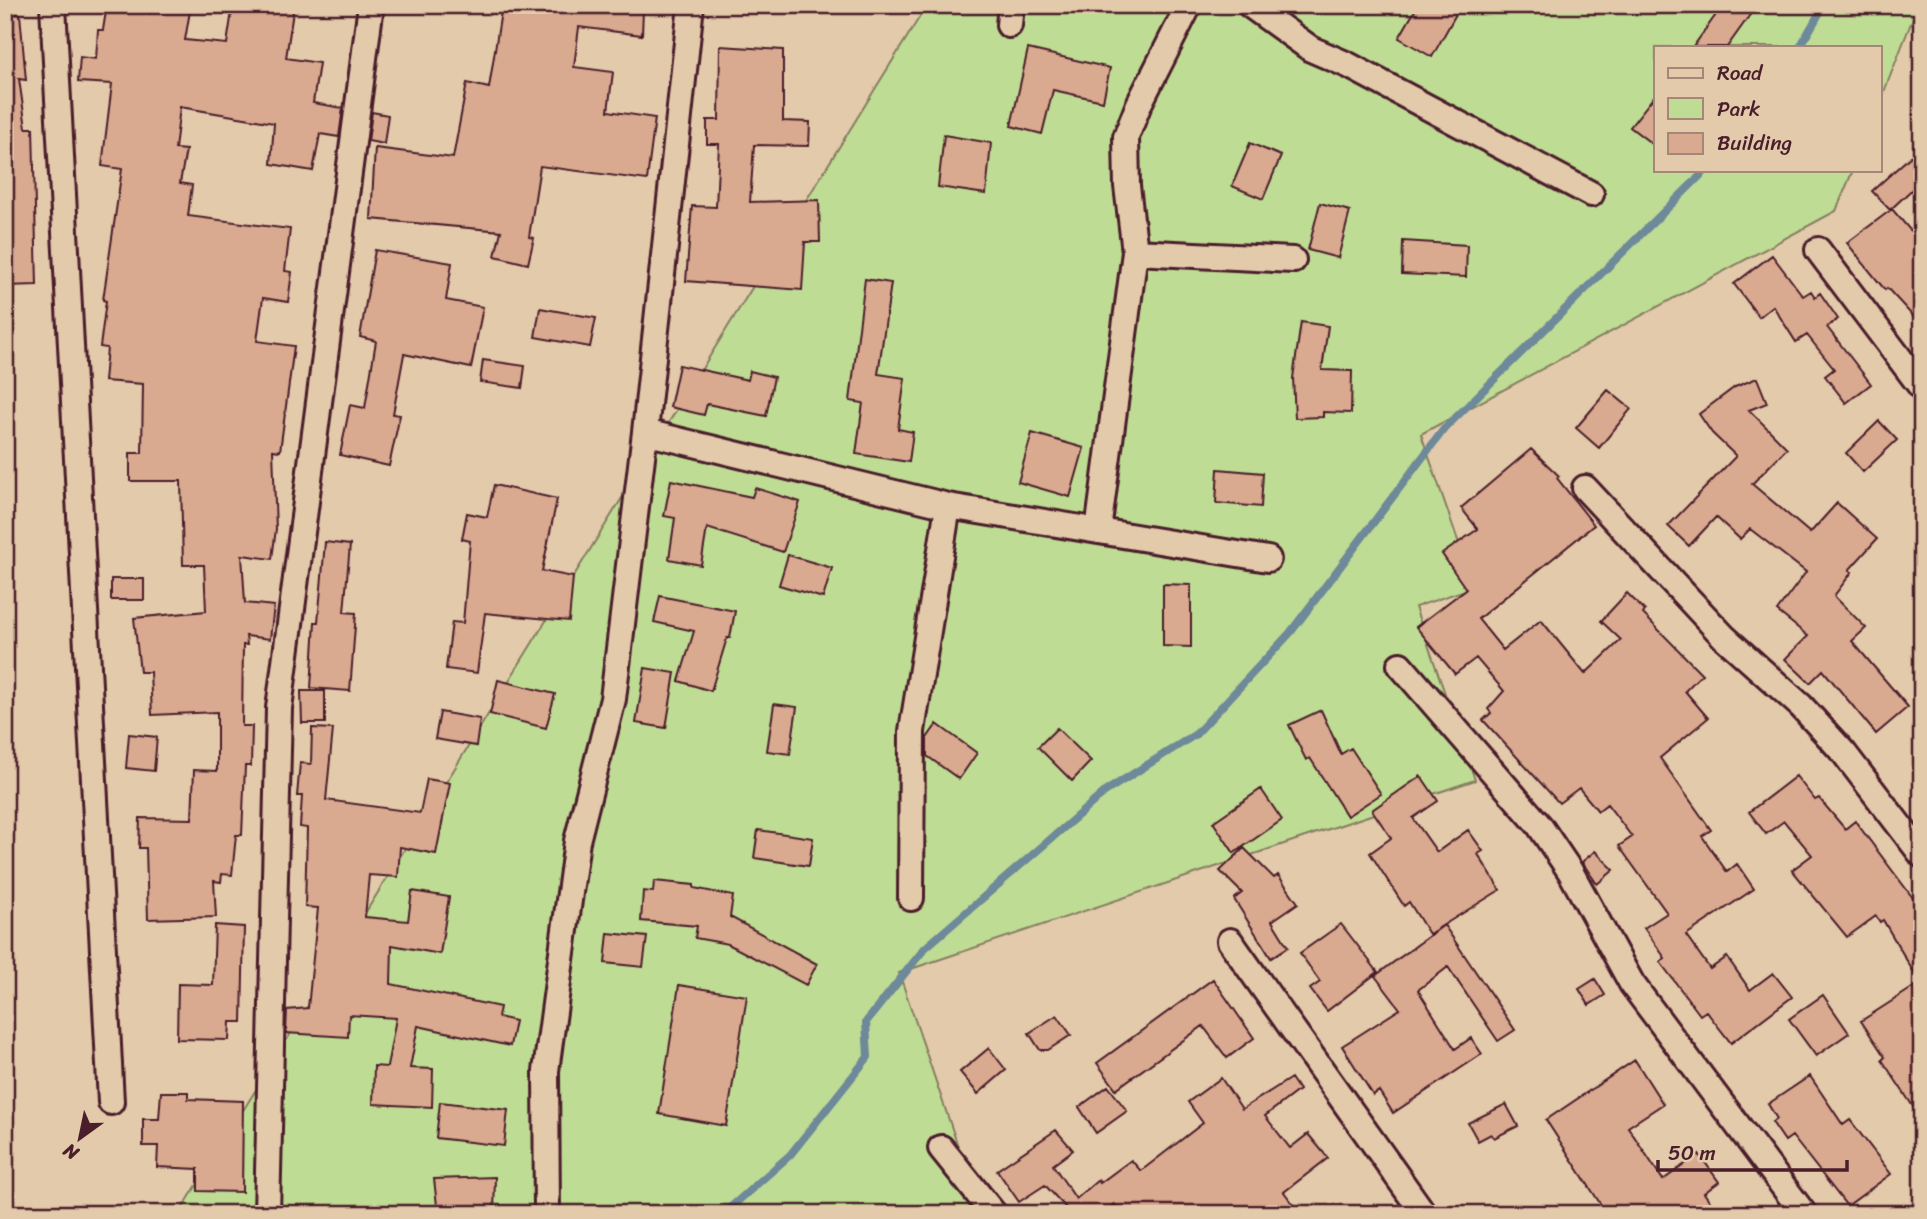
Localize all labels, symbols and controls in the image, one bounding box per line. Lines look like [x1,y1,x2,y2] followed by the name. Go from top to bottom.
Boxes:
[1654,46,1882,172] legend
[1717,54,1764,92] text: Road
[1717,90,1760,128] text: Park
[1717,124,1793,162] text: Building
[46,1104,116,1174] north arrow
[1658,1128,1846,1172] scale bar
[56,1134,86,1170] text: N
[1668,1134,1716,1172] text: 50 m

